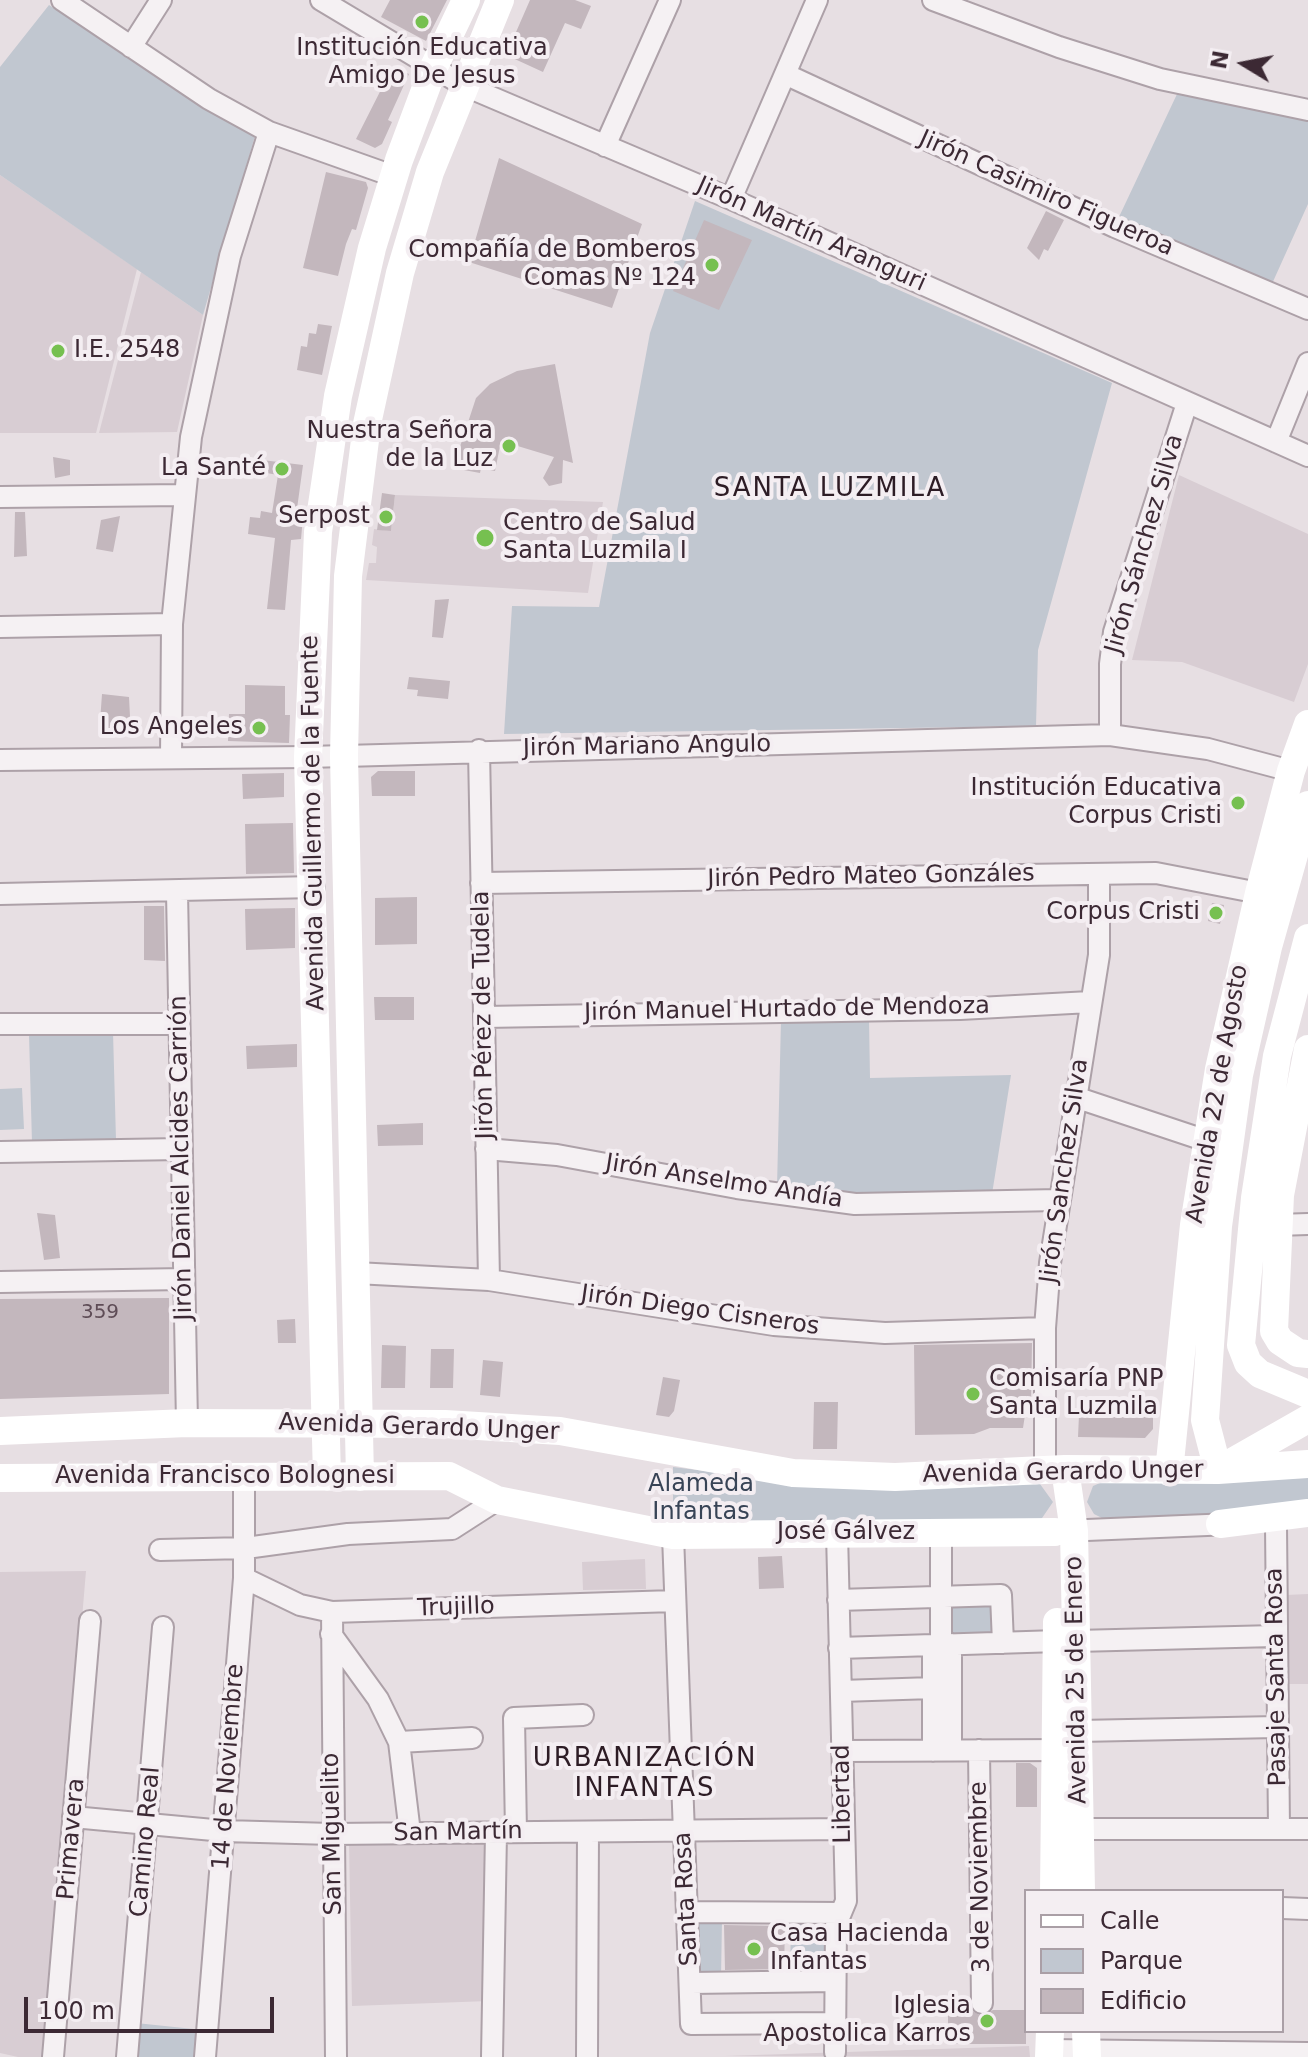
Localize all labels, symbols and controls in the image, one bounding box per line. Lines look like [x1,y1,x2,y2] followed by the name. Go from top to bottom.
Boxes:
[413,13,431,31] marker: Institución Educativa Amigo De Jesus
[1204,24,1284,104] north arrow
[296,35,548,91] place label: Institución Educativa Amigo De Jesus
[1206,49,1234,71] text: N
[914,125,1178,263] street label: Jirón Casimiro Figueroa
[692,171,930,299] street label: Jirón Martín Aranguri
[408,237,696,293] place label: Compañía de Bomberos Comas Nº 124
[703,256,721,274] marker: Compañía de Bomberos Comas Nº 124
[74,337,180,365] place label: I.E. 2548
[49,342,67,360] marker: I.E. 2548
[306,418,493,474] place label: Nuestra Señora de la Luz
[1100,431,1190,657] street label: Jirón Sánchez Silva
[500,437,518,455] marker: Nuestra Señora de la Luz
[161,455,266,483] place label: La Santé
[273,460,291,478] marker: La Santé
[714,473,946,505] district label: SANTA LUZMILA
[278,503,370,531] place label: Serpost
[377,508,395,526] marker: Serpost
[503,510,695,566] place label: Centro de Salud Santa Luzmila I
[474,527,496,549] marker: Centro de Salud Santa Luzmila I
[296,635,332,1011] street label: Avenida Guillermo de la Fuente
[100,714,243,742] place label: Los Angeles
[250,719,268,737] marker: Los Angeles
[523,730,771,764] street label: Jirón Mariano Angulo
[971,775,1222,831] place label: Institución Educativa Corpus Cristi
[1229,794,1247,812] marker: Institución Educativa Corpus Cristi
[707,860,1035,894] street label: Jirón Pedro Mateo Gonzáles
[467,890,501,1140] street label: Jirón Pérez de Tudela
[1046,899,1200,927] place label: Corpus Cristi
[1207,904,1225,922] marker: Corpus Cristi
[1181,962,1255,1226] street label: Avenida 22 de Agosto
[584,992,990,1028] street label: Jirón Manuel Hurtado de Mendoza
[165,995,199,1321] street label: Jirón Daniel Alcides Carrión
[1035,1057,1095,1285] street label: Jirón Sanchez Silva
[603,1149,845,1215] street label: Jirón Anselmo Andía
[579,1280,821,1342] street label: Jirón Diego Cisneros
[81,1301,119,1325] house number: 359
[989,1366,1163,1422] place label: Comisaría PNP Santa Luzmila
[964,1385,982,1403] marker: Comisaría PNP Santa Luzmila
[278,1409,560,1447] street label: Avenida Gerardo Unger
[922,1456,1204,1490] street label: Avenida Gerardo Unger
[55,1463,395,1491] street label: Avenida Francisco Bolognesi
[648,1471,754,1527] park label: Alameda Infantas
[777,1519,915,1547] street label: José Gálvez
[1060,1556,1094,1804] street label: Avenida 25 de Enero
[1261,1567,1293,1787] street label: Pasaje Santa Rosa
[417,1592,495,1624] street label: Trujillo
[207,1663,251,1871] street label: 14 de Noviembre
[533,1743,757,1804] district label: URBANIZACIÓN INFANTAS
[828,1744,858,1844] street label: Libertad
[317,1752,349,1916] street label: San Miguelito
[125,1766,167,1918] street label: Camino Real
[52,1777,92,1901] street label: Primavera
[965,1781,997,1973] street label: 3 de Noviembre
[393,1817,523,1849] street label: San Martín
[669,1831,705,1967] street label: Santa Rosa
[1024,1889,1284,2033] legend
[1100,1907,1160,1935] text: Calle
[770,1921,949,1977] place label: Casa Hacienda Infantas
[745,1940,763,1958] marker: Casa Hacienda Infantas
[1100,1947,1183,1975] text: Parque
[28,1981,278,2031] scale bar
[1100,1987,1187,2015] text: Edificio
[763,1993,971,2049] place label: Iglesia Apostolica Karros
[38,1997,115,2025] text: 100 m
[978,2012,996,2030] marker: Iglesia Apostolica Karros

